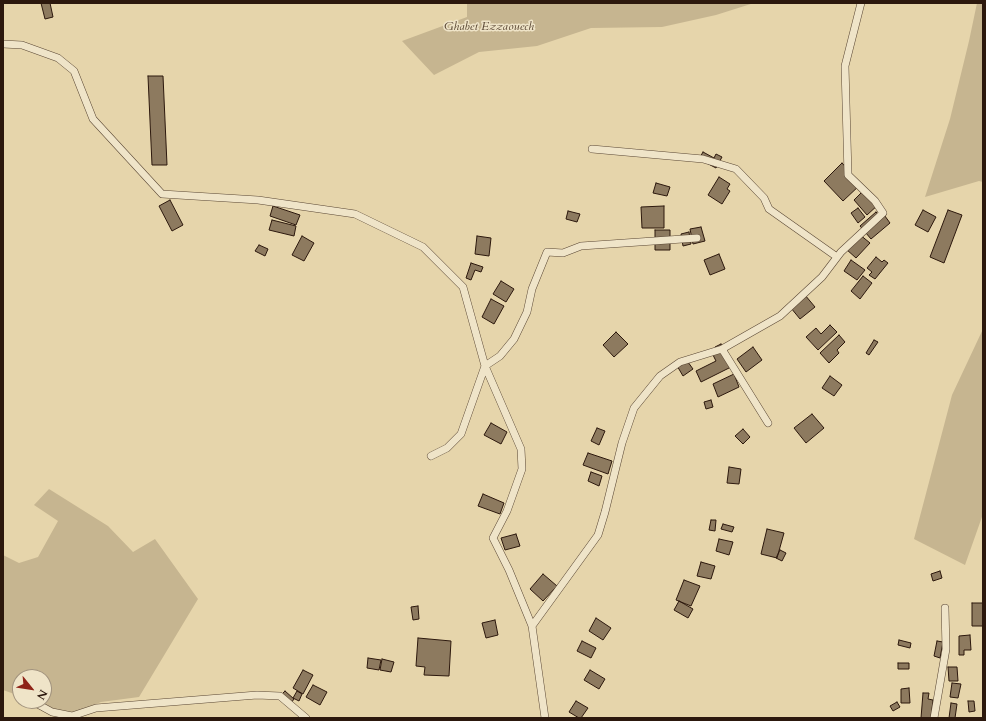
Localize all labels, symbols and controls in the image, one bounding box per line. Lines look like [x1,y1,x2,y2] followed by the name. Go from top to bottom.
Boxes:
[444,20,534,34] park label: Ghabet Ezzaouech
[12,669,52,709] north arrow
[33,687,51,703] text: N

